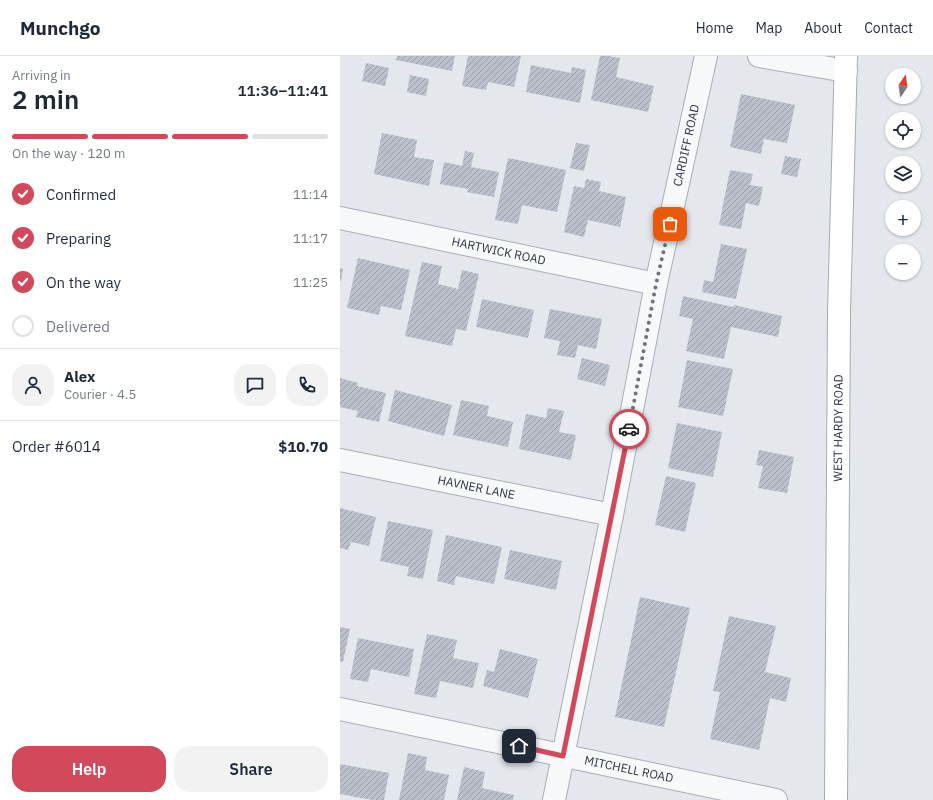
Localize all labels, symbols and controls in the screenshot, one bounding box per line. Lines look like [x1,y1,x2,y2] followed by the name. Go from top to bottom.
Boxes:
[20,16,100,40] text: Munchgo
[696,19,733,37] text: Home
[755,19,782,37] text: Map
[804,19,842,37] text: About
[864,19,913,37] text: Contact
[12,67,71,84] text: Arriving in
[885,68,921,104] north arrow
[885,68,921,280] map controls
[238,81,328,100] text: 11:36–11:41
[12,82,79,116] text: 2 min
[670,103,702,188] street label: CARDIFF ROAD
[885,112,921,148] button: locate
[12,145,125,162] text: On the way · 120 m
[885,156,921,192] button: layers
[12,183,34,205] icon: check
[46,185,116,204] text: Confirmed
[293,186,328,203] text: 11:14
[885,200,921,236] button: +
[653,207,687,241] pin
[659,213,681,235] icon: bag
[12,227,34,249] icon: check
[46,229,111,248] text: Preparing
[293,230,328,247] text: 11:17
[450,234,547,268] street label: HARTWICK ROAD
[885,244,921,280] button: −
[12,271,34,293] icon: check
[46,273,121,292] text: On the way
[293,274,328,291] text: 11:25
[46,317,110,336] text: Delivered
[12,364,54,406] button: person
[234,364,276,406] button: chat
[286,364,328,406] button: phone
[64,367,95,386] text: Alex
[830,374,846,482] street label: WEST HARDY ROAD
[64,386,136,403] text: Courier · 4.5
[609,409,649,449] courier
[618,418,640,440] icon: car
[12,437,101,456] text: Order #6014
[278,437,328,456] text: $10.70
[436,472,516,502] street label: HAVNER LANE
[502,729,536,763] pin
[508,735,530,757] icon: home
[12,746,166,792] button: Help
[174,746,328,792] button: Share
[583,752,675,785] street label: MITCHELL ROAD

